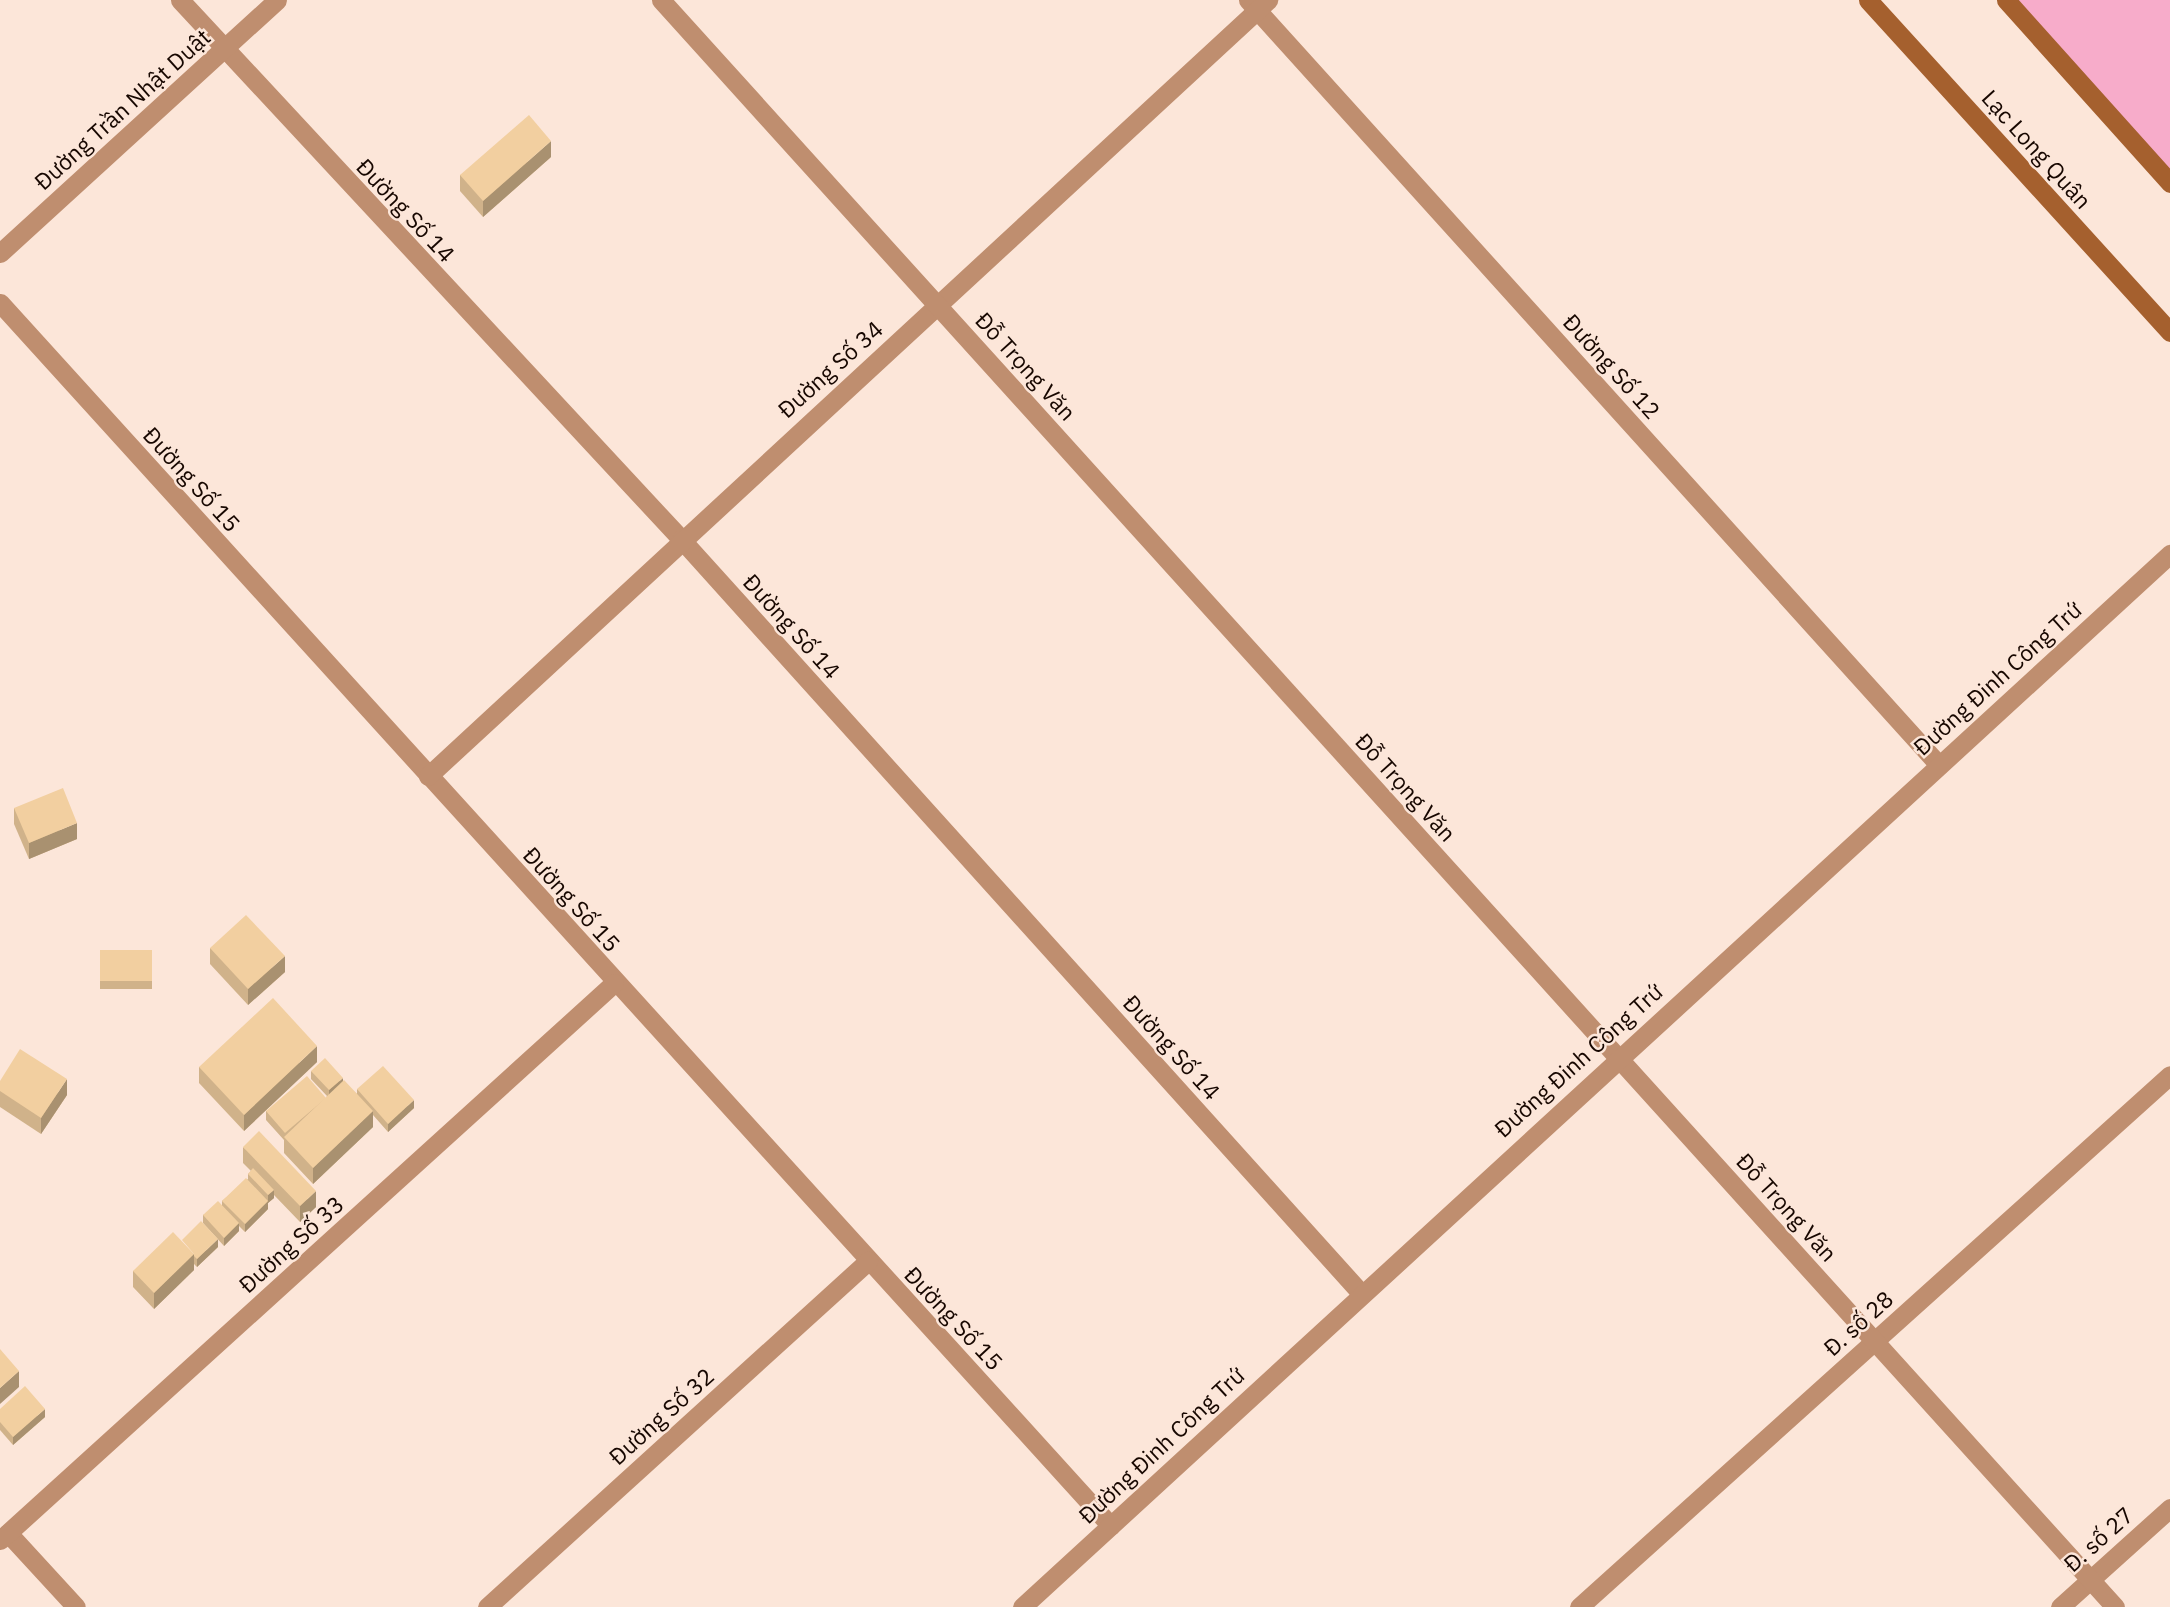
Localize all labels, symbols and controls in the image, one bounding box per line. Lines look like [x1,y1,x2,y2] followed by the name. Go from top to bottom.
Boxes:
[28,23,216,195] street label: Đường Trần Nhật Duật
[1976,84,2098,214] street label: Lạc Long Quân
[351,153,461,267] street label: Đường Số 14
[970,306,1082,426] street label: Đỗ Trọng Văn
[1558,308,1666,424] street label: Đường Số 12
[772,315,888,423] street label: Đường Số 34
[138,421,246,537] street label: Đường Số 15
[738,568,846,684] street label: Đường Số 14
[1907,595,2087,761] street label: Đường Đinh Công Trứ
[1350,727,1462,847] street label: Đỗ Trọng Văn
[518,841,626,957] street label: Đường Số 15
[1488,977,1668,1143] street label: Đường Đinh Công Trứ
[1118,989,1226,1105] street label: Đường Số 14
[1731,1147,1843,1267] street label: Đỗ Trọng Văn
[233,1190,349,1298] street label: Đường Số 33
[899,1261,1009,1375] street label: Đường Số 15
[1818,1285,1898,1361] street label: Đ. số 28
[1072,1361,1250,1529] street label: Đường Đinh Công Trứ
[603,1362,719,1470] street label: Đường Số 32
[2058,1501,2138,1577] street label: Đ. số 27

